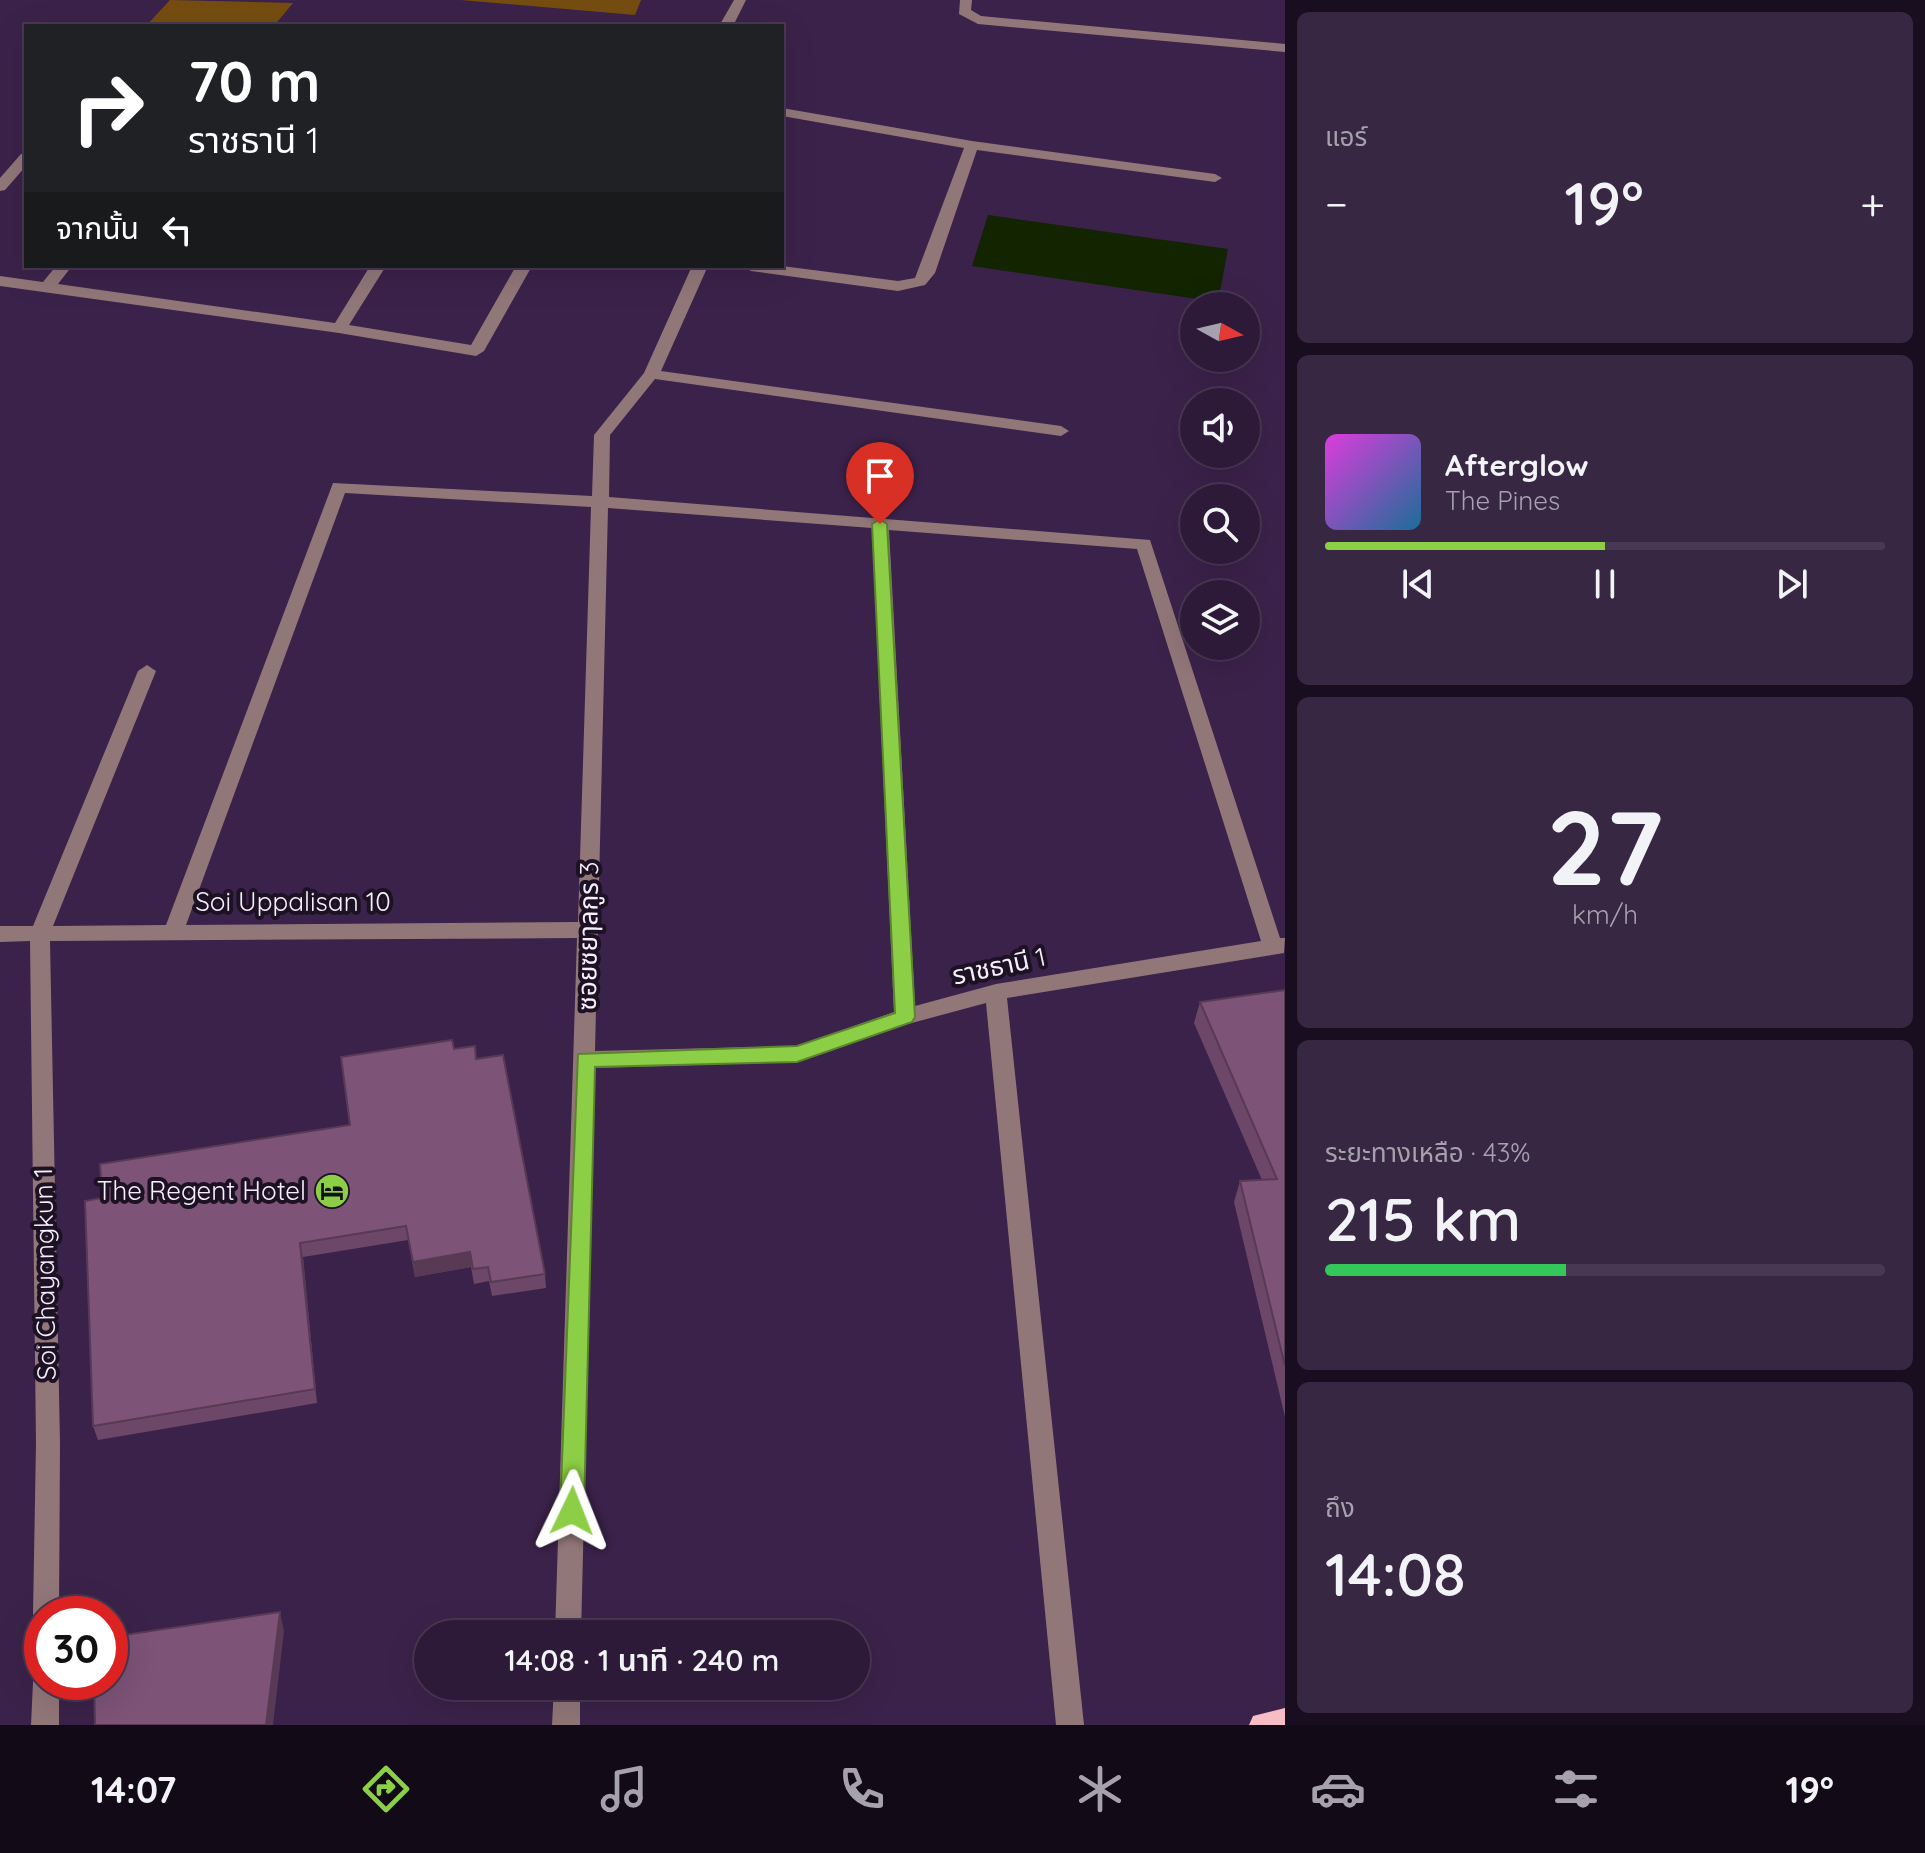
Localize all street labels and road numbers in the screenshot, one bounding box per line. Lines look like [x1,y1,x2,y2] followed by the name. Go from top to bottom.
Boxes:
[570,861,605,1011] street label: ซอยซยๅลกูร 3
[195,885,391,918] street label: Soi Uppalisan 10
[949,940,1049,992] street label: ราชธานี 1
[26,1167,63,1381] street label: Soi Chayangkun 1

